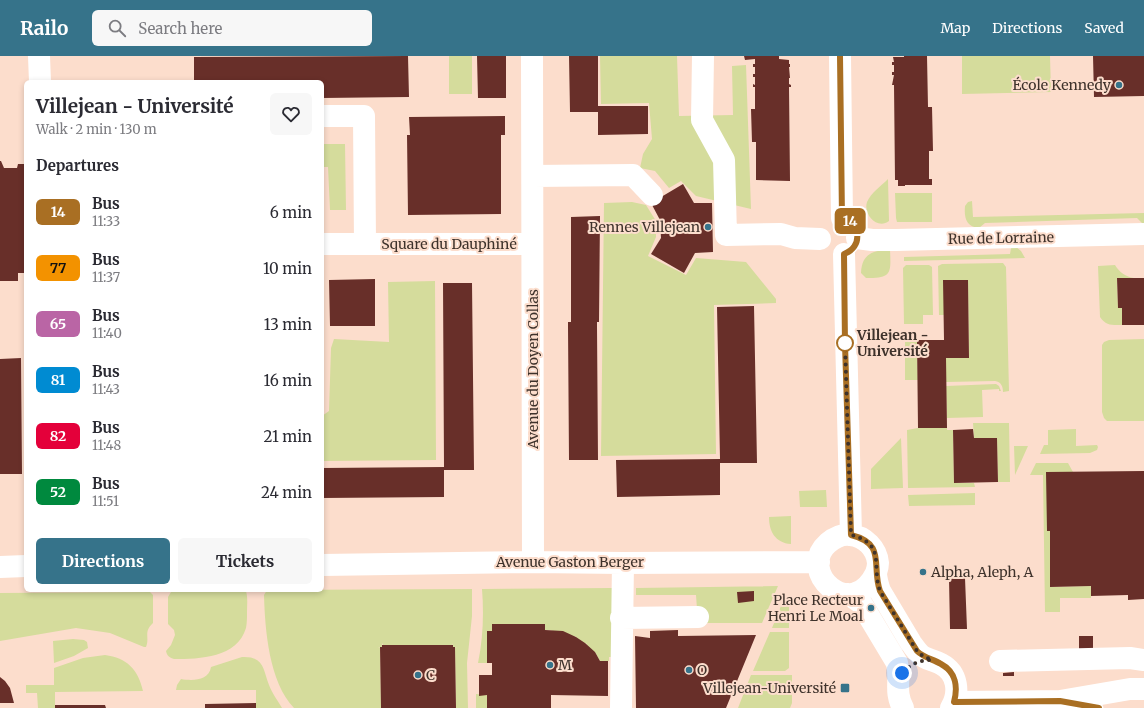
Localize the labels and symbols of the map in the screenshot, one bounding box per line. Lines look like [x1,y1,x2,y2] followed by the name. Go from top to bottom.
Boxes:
[1012,76,1112,94] place label: École Kennedy
[1114,80,1124,90] marker: École Kennedy
[832,208,868,234] line badge: 14
[589,218,700,236] place label: Rennes Villejean
[703,222,713,232] marker: Rennes Villejean
[948,228,1054,248] street label: Rue de Lorraine
[381,235,517,253] street label: Square du Dauphiné
[524,289,542,450] street label: Avenue du Doyen Collas
[856,326,929,360] place label: Villejean - Université
[836,334,854,352] marker: Villejean - Université
[495,553,644,571] street label: Avenue Gaston Berger
[930,563,1034,581] place label: Alpha, Aleph, A
[918,567,928,577] marker: Alpha, Aleph, A
[768,591,864,625] place label: Place Recteur Henri Le Moal
[866,603,876,613] marker: Place Recteur Henri Le Moal
[558,656,572,674] place label: M
[545,660,555,670] marker: M
[697,661,707,679] place label: O
[892,663,912,683] your location
[684,665,694,675] marker: O
[426,666,435,684] place label: C
[413,670,423,680] marker: C
[702,679,836,697] place label: Villejean-Université
[839,682,851,694] marker: Villejean-Université

